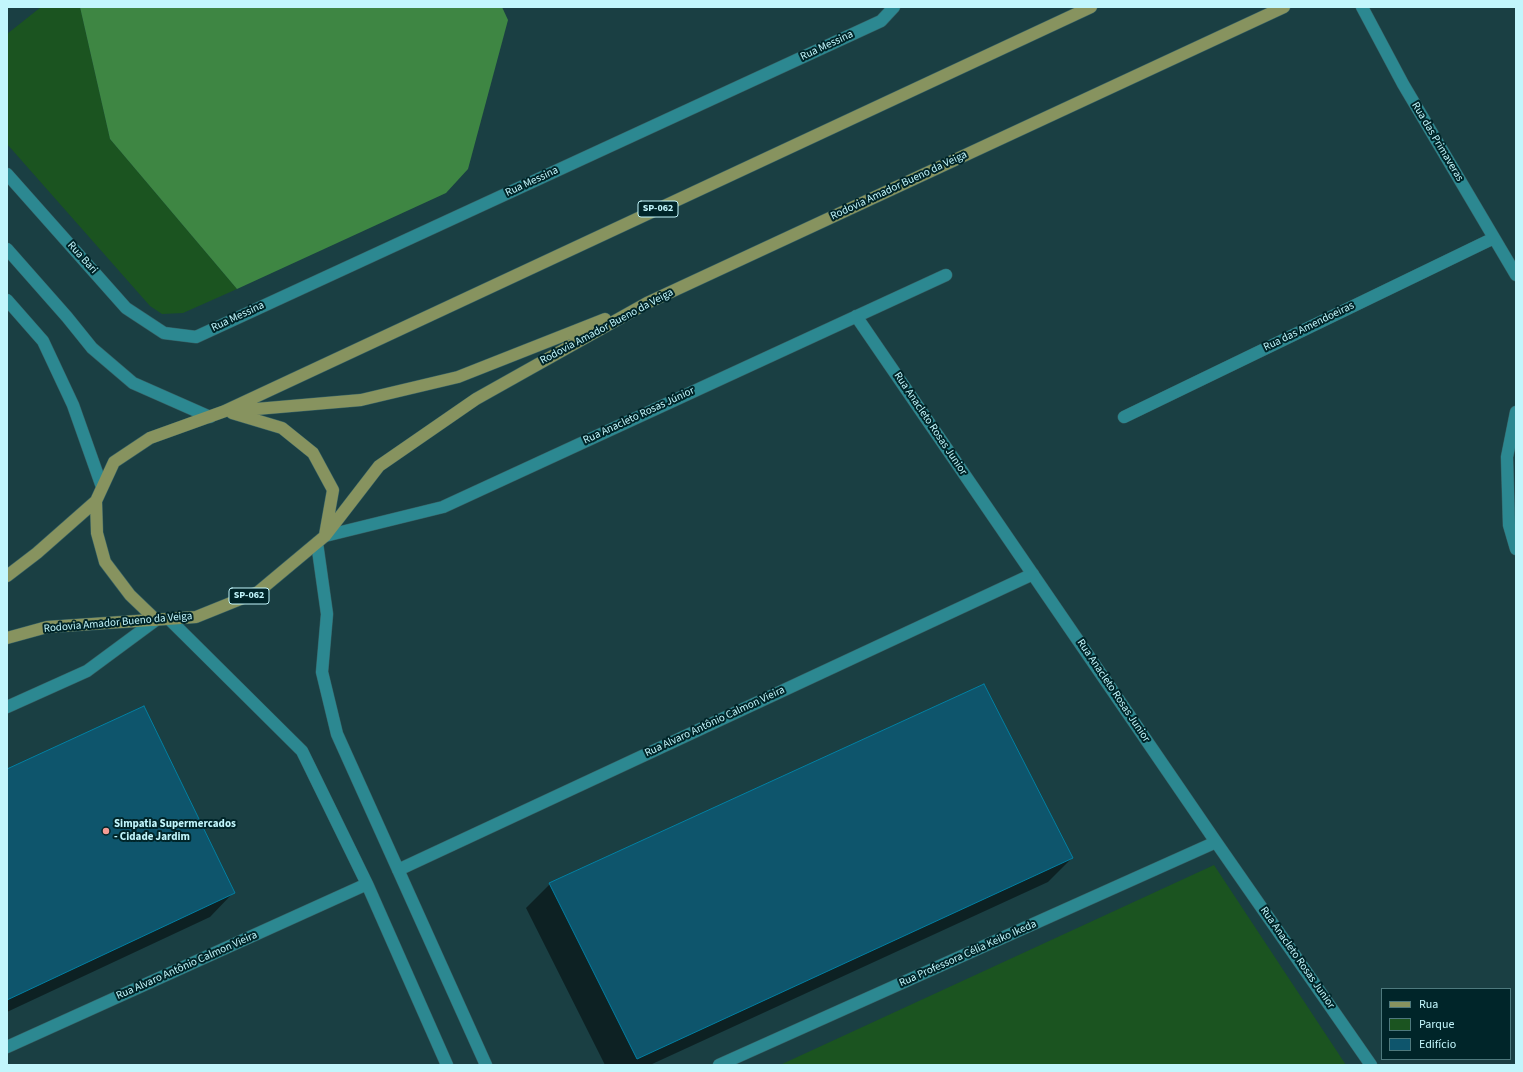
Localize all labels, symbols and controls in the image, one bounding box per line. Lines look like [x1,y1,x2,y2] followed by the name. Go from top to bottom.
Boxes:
[798,28,856,64] street label: Rua Messina
[1408,100,1466,184] street label: Rua das Primaveras
[829,149,969,223] street label: Rodovia Amador Bueno da Veiga
[503,164,561,200] street label: Rua Messina
[638,201,678,217] road number: SP-062
[64,239,100,277] street label: Rua Bari
[538,286,676,368] street label: Rodovia Amador Bueno da Veiga
[209,299,267,335] street label: Rua Messina
[1262,299,1356,355] street label: Rua das Amendoeiras
[891,370,969,478] street label: Rua Anacleto Rosas Junior
[581,384,697,448] street label: Rua Anacleto Rosas Júnior
[229,588,269,604] road number: SP-062
[43,610,193,636] street label: Rodovia Amador Bueno da Veiga
[1074,637,1152,745] street label: Rua Anacleto Rosas Junior
[643,684,787,760] street label: Rua Alvaro Antônio Calmon Vieira
[114,818,236,844] place label: Simpatia Supermercados - Cidade Jardim
[101,826,111,836] marker: Simpatia Supermercados - Cidade Jardim
[1257,905,1337,1011] street label: Rua Anacleto Rosas Junior
[897,918,1039,990] street label: Rua Professora Célia Keiko Ikeda
[114,929,260,1003] street label: Rua Alvaro Antônio Calmon Vieira
[1381,988,1511,1060] legend
[1419,996,1438,1013] text: Rua
[1419,1016,1455,1033] text: Parque
[1419,1036,1456,1053] text: Edifício

